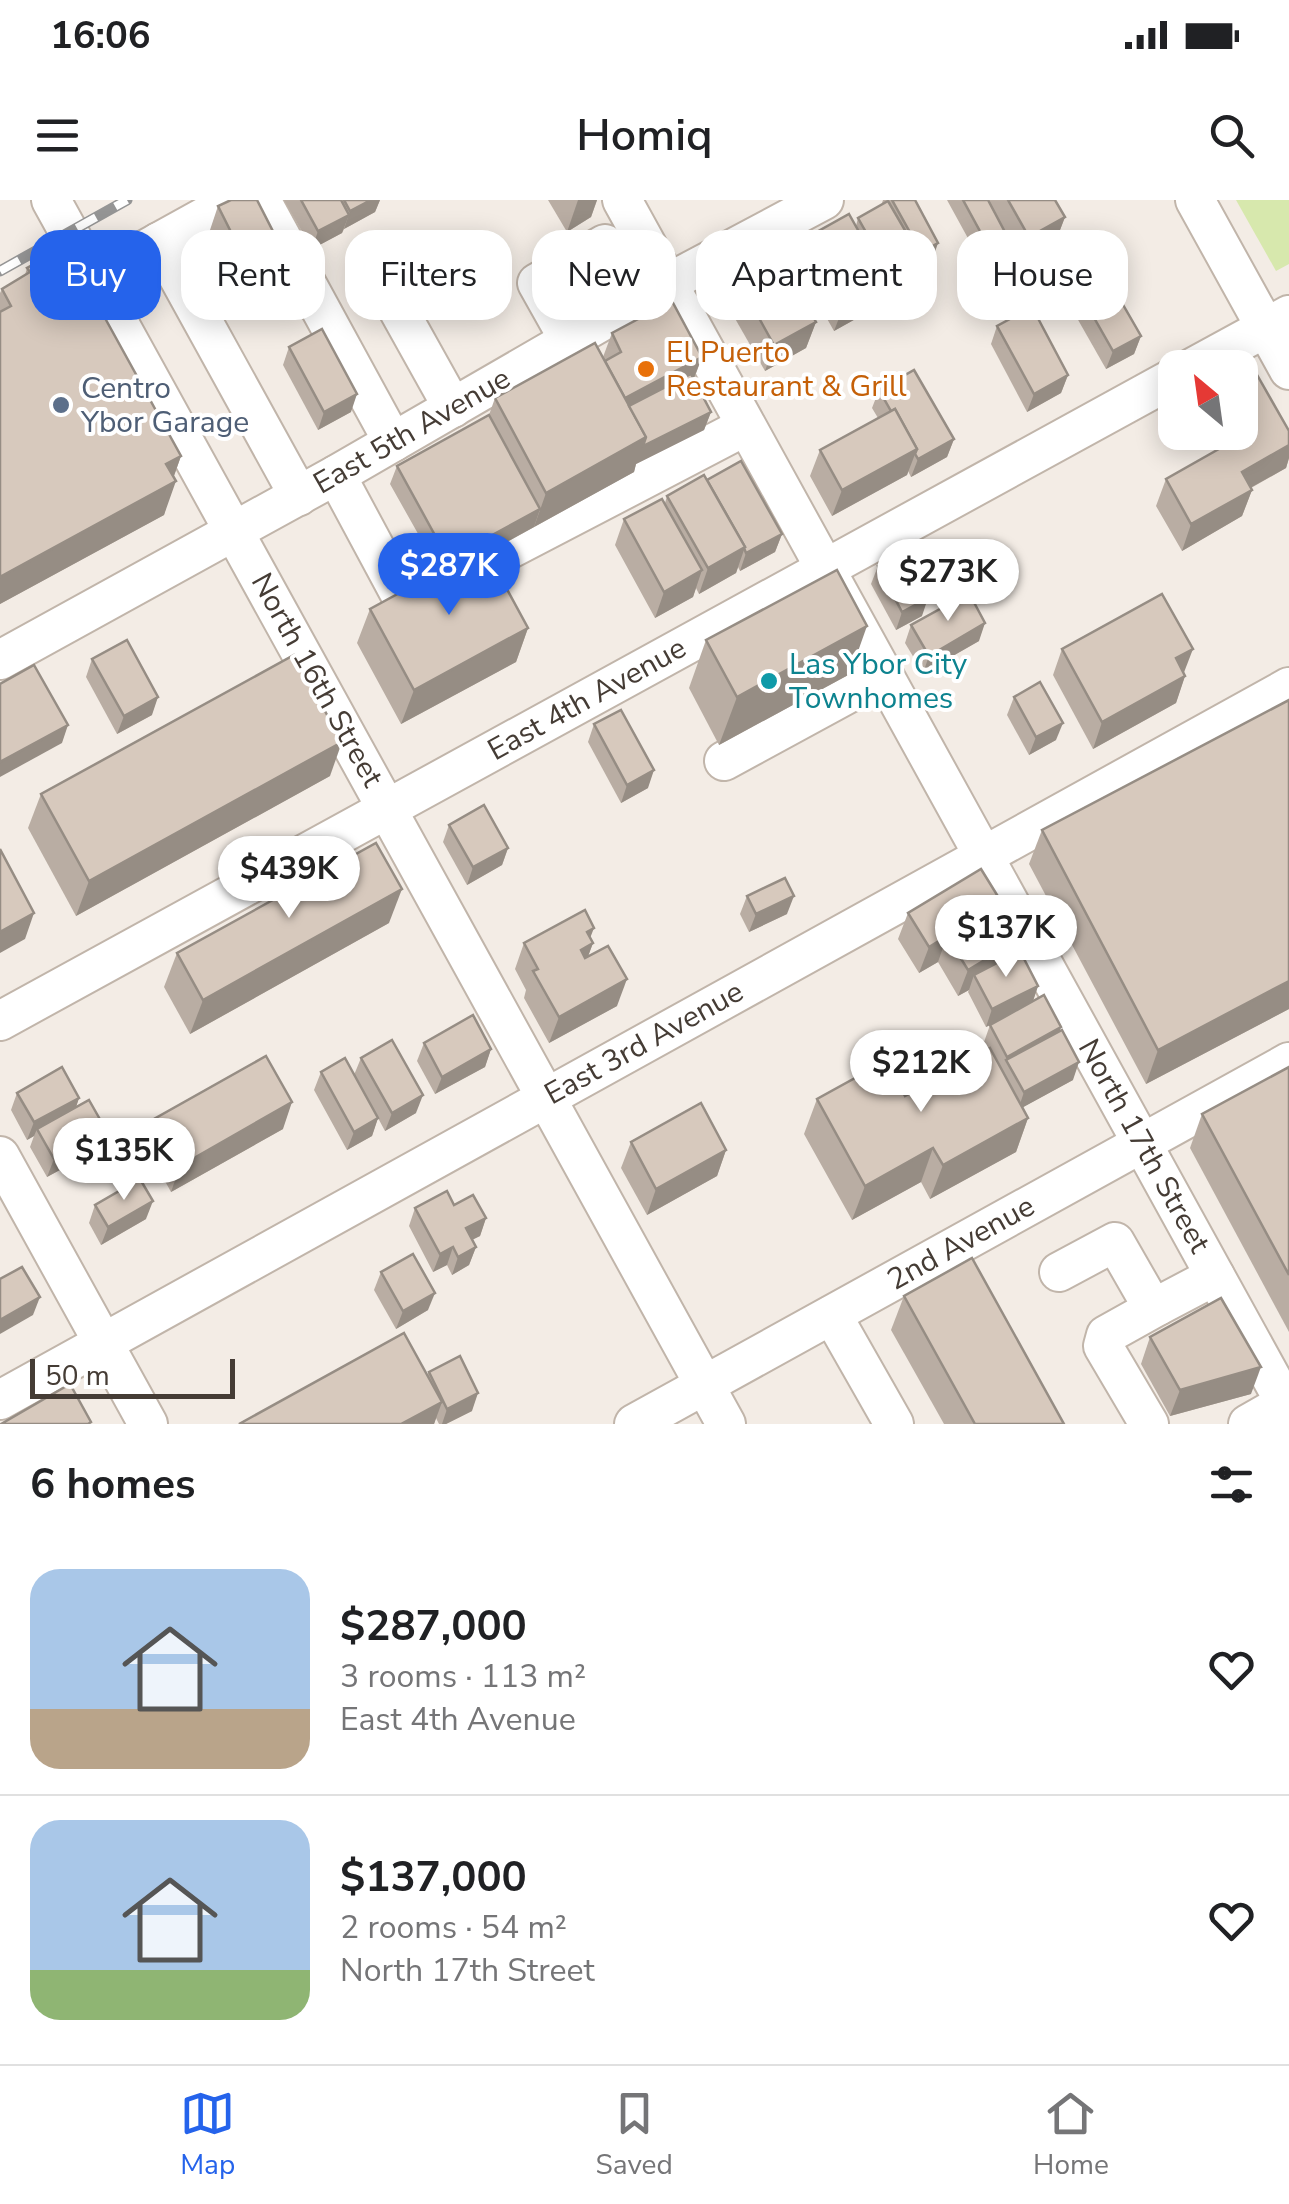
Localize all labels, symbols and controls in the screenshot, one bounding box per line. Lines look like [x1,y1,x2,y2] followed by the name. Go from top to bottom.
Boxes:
[50,10,151,61] text: 16:06
[576,105,713,166] text: Homiq
[30,108,85,163] icon: menu
[1204,108,1259,163] icon: search
[30,230,161,320] chip: Buy
[181,230,325,320] chip: Rent
[345,230,512,320] chip: Filters
[532,230,676,320] chip: New
[696,230,937,320] chip: Apartment
[957,230,1128,320] chip: House
[666,332,907,407] place label: El Puerto Restaurant & Grill
[1158,350,1258,450] north arrow
[1158,350,1258,450] map controls
[306,358,518,504] street label: East 5th Avenue
[635,358,657,380] marker: El Puerto Restaurant & Grill
[80,368,249,443] place label: Centro Ybor Garage
[50,394,72,416] marker: Centro Ybor Garage
[379,533,519,618] pin: $287K
[878,539,1018,624] pin: $273K
[400,544,498,587] text: $287K
[899,550,997,593] text: $273K
[241,566,393,795] street label: North 16th Street
[480,627,694,771] street label: East 4th Avenue
[789,644,968,719] place label: Las Ybor City Townhomes
[758,670,780,692] marker: Las Ybor City Townhomes
[219,836,359,921] pin: $439K
[240,847,338,890] text: $439K
[936,895,1076,980] pin: $137K
[957,906,1055,949] text: $137K
[537,971,751,1115] street label: East 3rd Avenue
[851,1030,991,1115] pin: $212K
[1068,1032,1220,1261] street label: North 17th Street
[872,1041,970,1084] text: $212K
[54,1118,194,1203] pin: $135K
[75,1129,173,1172] text: $135K
[880,1186,1042,1300] street label: 2nd Avenue
[30,1354,235,1398] scale bar
[45,1357,110,1395] text: 50 m
[30,1456,195,1513] text: 6 homes
[1204,1457,1259,1512] icon: filters
[340,1598,527,1655] text: $287,000
[110,1609,230,1729] icon: home
[1204,1642,1259,1697] icon: heart
[340,1655,586,1698] text: 3 rooms · 113 m²
[340,1698,576,1741] text: East 4th Avenue
[340,1849,527,1906] text: $137,000
[110,1860,230,1980] icon: home
[1204,1893,1259,1948] icon: heart
[340,1906,567,1949] text: 2 rooms · 54 m²
[340,1949,595,1992] text: North 17th Street
[180,2086,235,2184] tab: Map
[595,2086,673,2184] tab: Saved
[1033,2086,1109,2184] tab: Home

